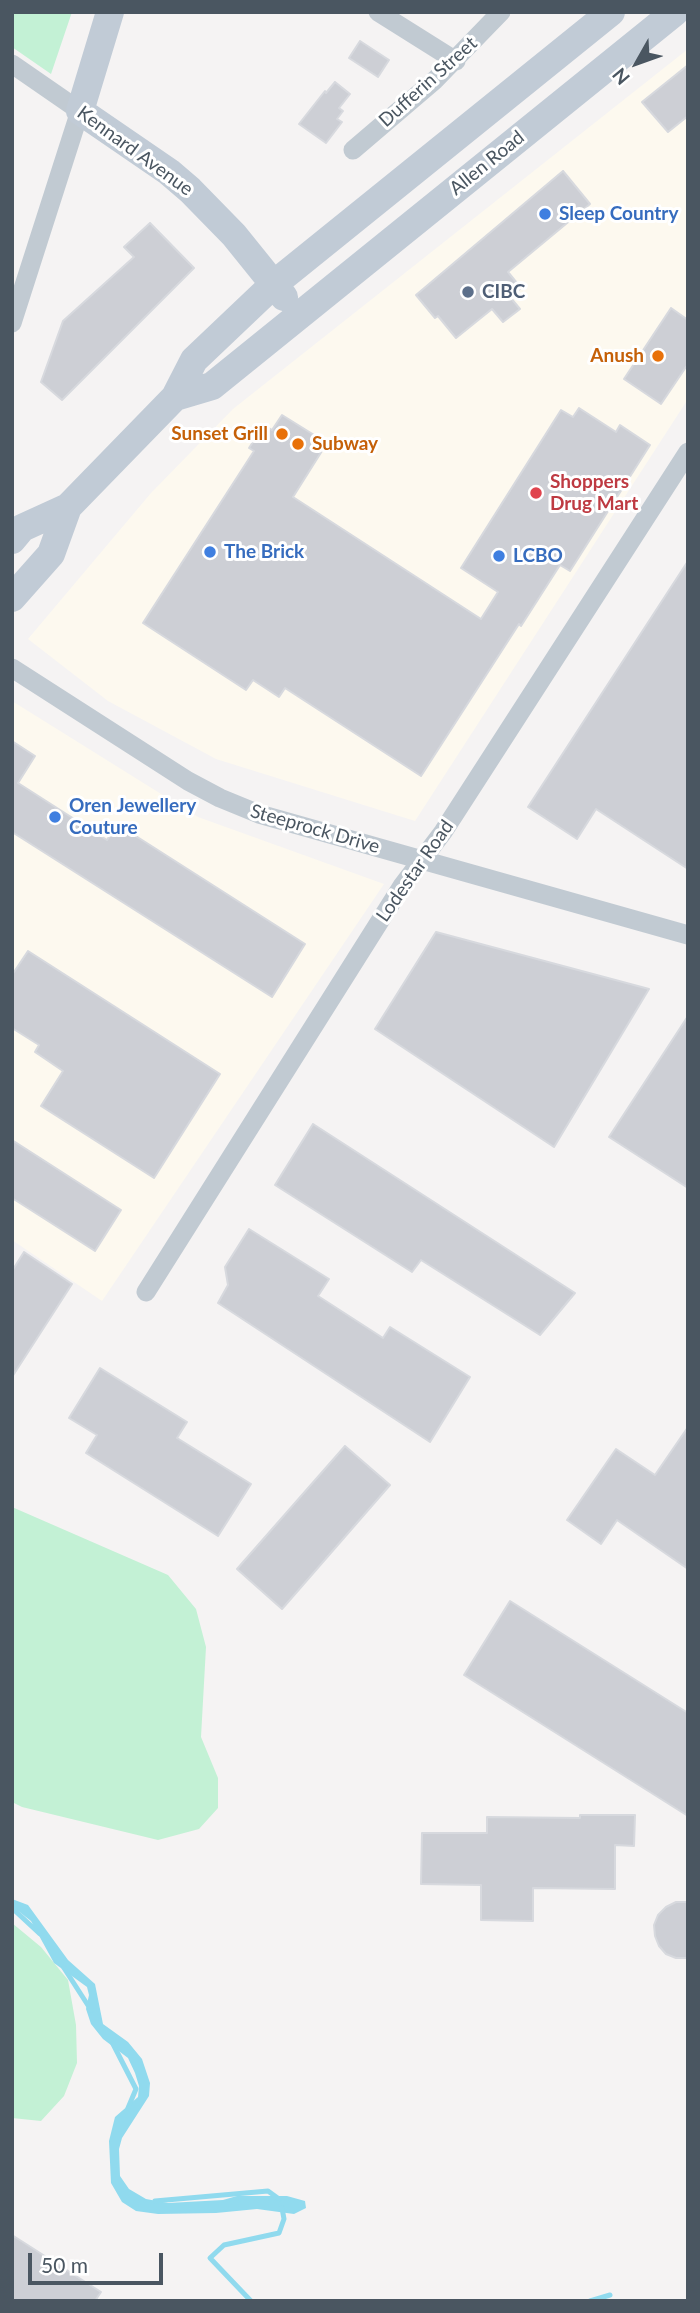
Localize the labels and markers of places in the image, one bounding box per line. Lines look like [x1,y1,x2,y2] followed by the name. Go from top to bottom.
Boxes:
[559,203,678,225] place label: Sleep Country
[537,206,553,222] marker: Sleep Country
[482,281,525,303] place label: CIBC
[460,284,476,300] marker: CIBC
[590,345,644,367] place label: Anush
[650,348,666,364] marker: Anush
[171,423,268,445] place label: Sunset Grill
[274,426,290,442] marker: Sunset Grill
[312,433,378,455] place label: Subway
[290,436,306,452] marker: Subway
[550,471,638,515] place label: Shoppers Drug Mart
[528,485,544,501] marker: Shoppers Drug Mart
[224,541,304,563] place label: The Brick
[202,544,218,560] marker: The Brick
[513,545,563,567] place label: LCBO
[491,548,507,564] marker: LCBO
[69,795,196,839] place label: Oren Jewellery Couture
[47,809,63,825] marker: Oren Jewellery Couture

